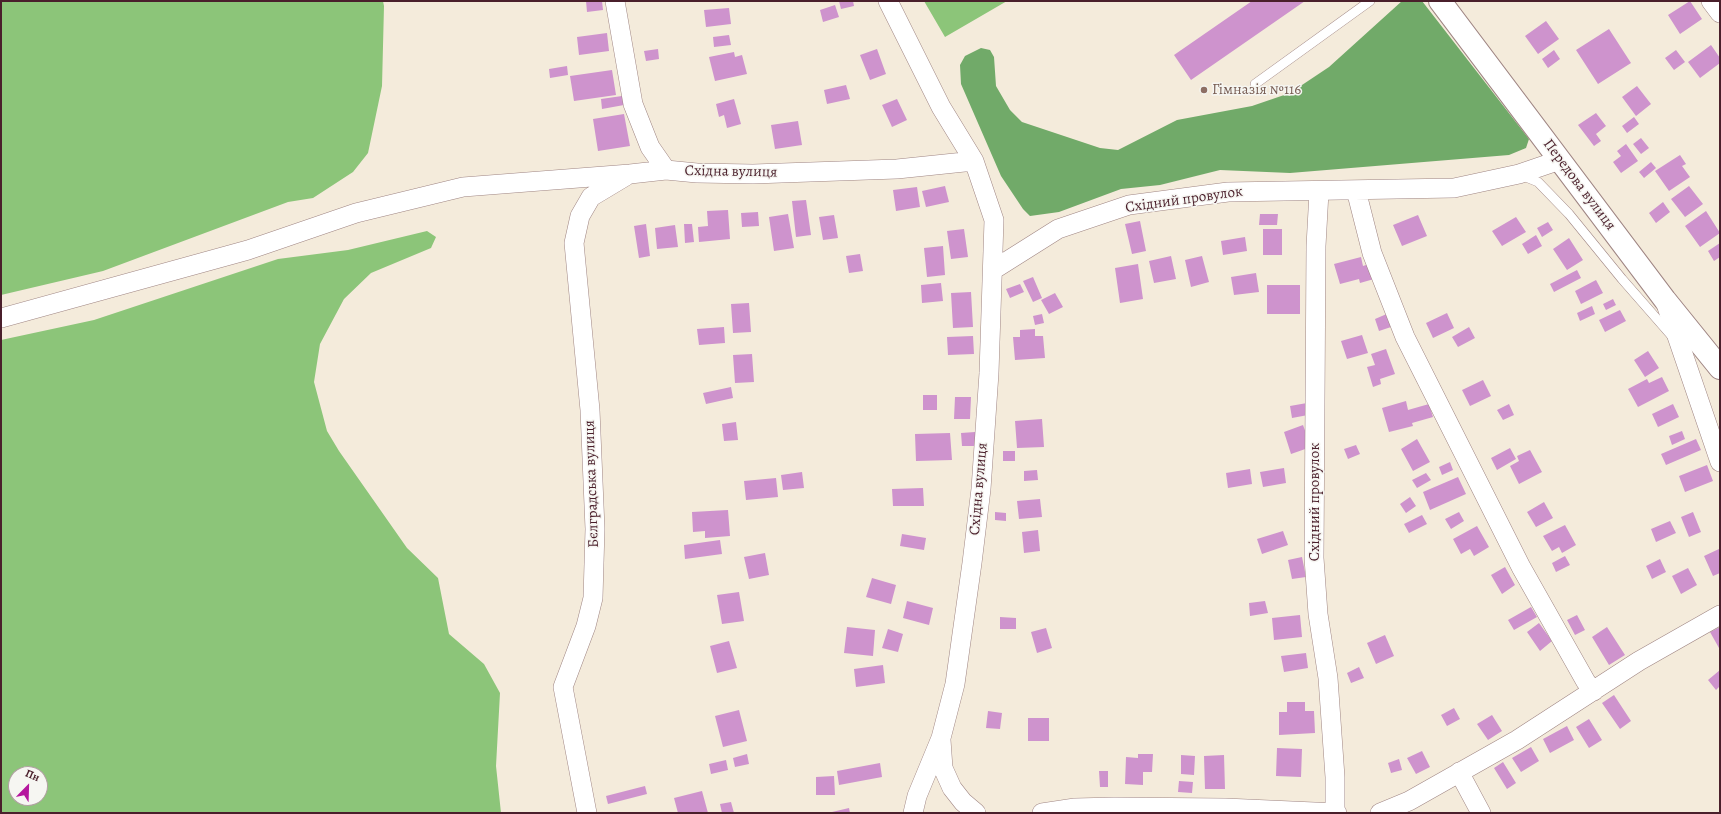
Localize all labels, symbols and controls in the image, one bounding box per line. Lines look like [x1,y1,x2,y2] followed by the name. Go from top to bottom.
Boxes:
[1212,81,1301,99] place label: Гімназія №116
[1199,85,1209,95] marker: Гімназія №116
[1539,136,1619,234] street label: Передова вулиця
[684,162,778,182] street label: Східна вулиця
[1124,183,1244,217] street label: Східний провулок
[581,420,603,548] street label: Бєлградська вулиця
[966,442,992,536] street label: Східна вулиця
[1306,443,1324,561] street label: Східний провулок
[8,766,48,806] north arrow
[23,766,42,785] text: Пн

